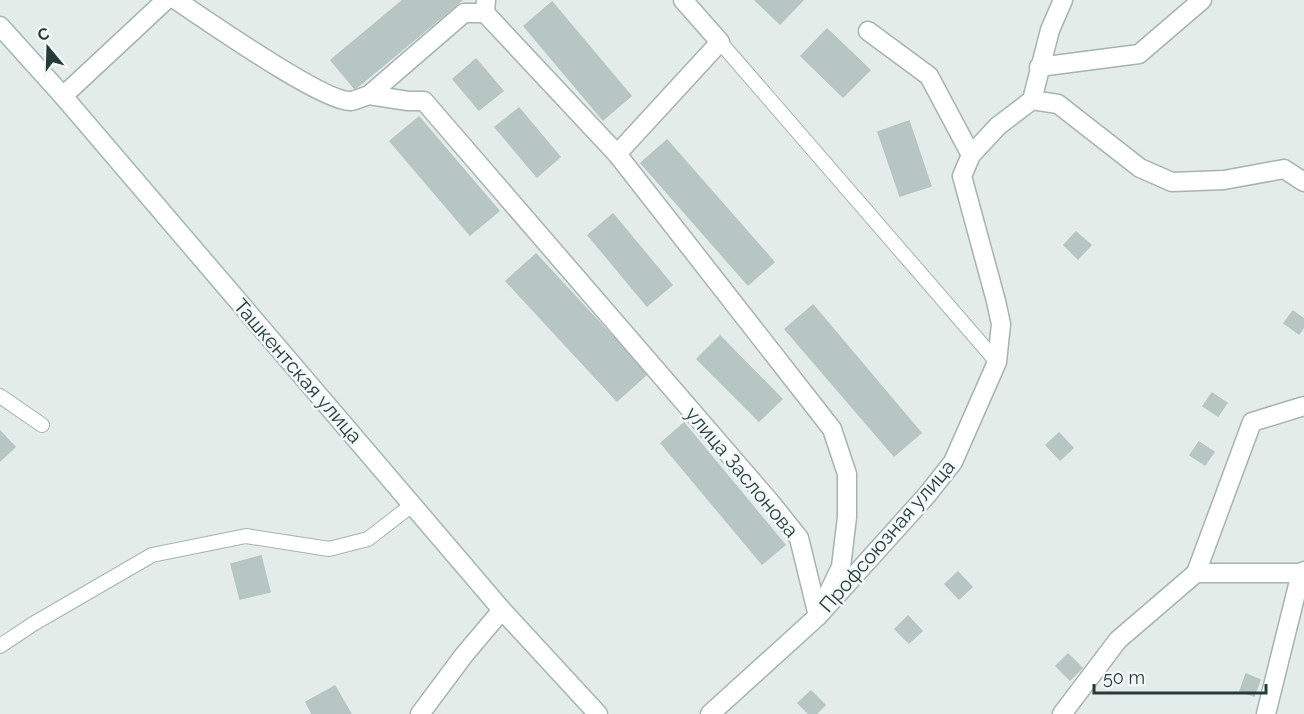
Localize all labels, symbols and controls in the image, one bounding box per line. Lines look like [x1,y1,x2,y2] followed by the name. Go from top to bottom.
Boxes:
[18,18,78,78] north arrow
[35,24,52,45] text: С
[229,294,367,448] street label: Ташкентская улица
[680,402,804,542] street label: улица Заслонова
[814,455,960,617] street label: Профсоюзная улица
[1094,657,1266,695] scale bar
[1103,667,1145,688] text: 50 m

